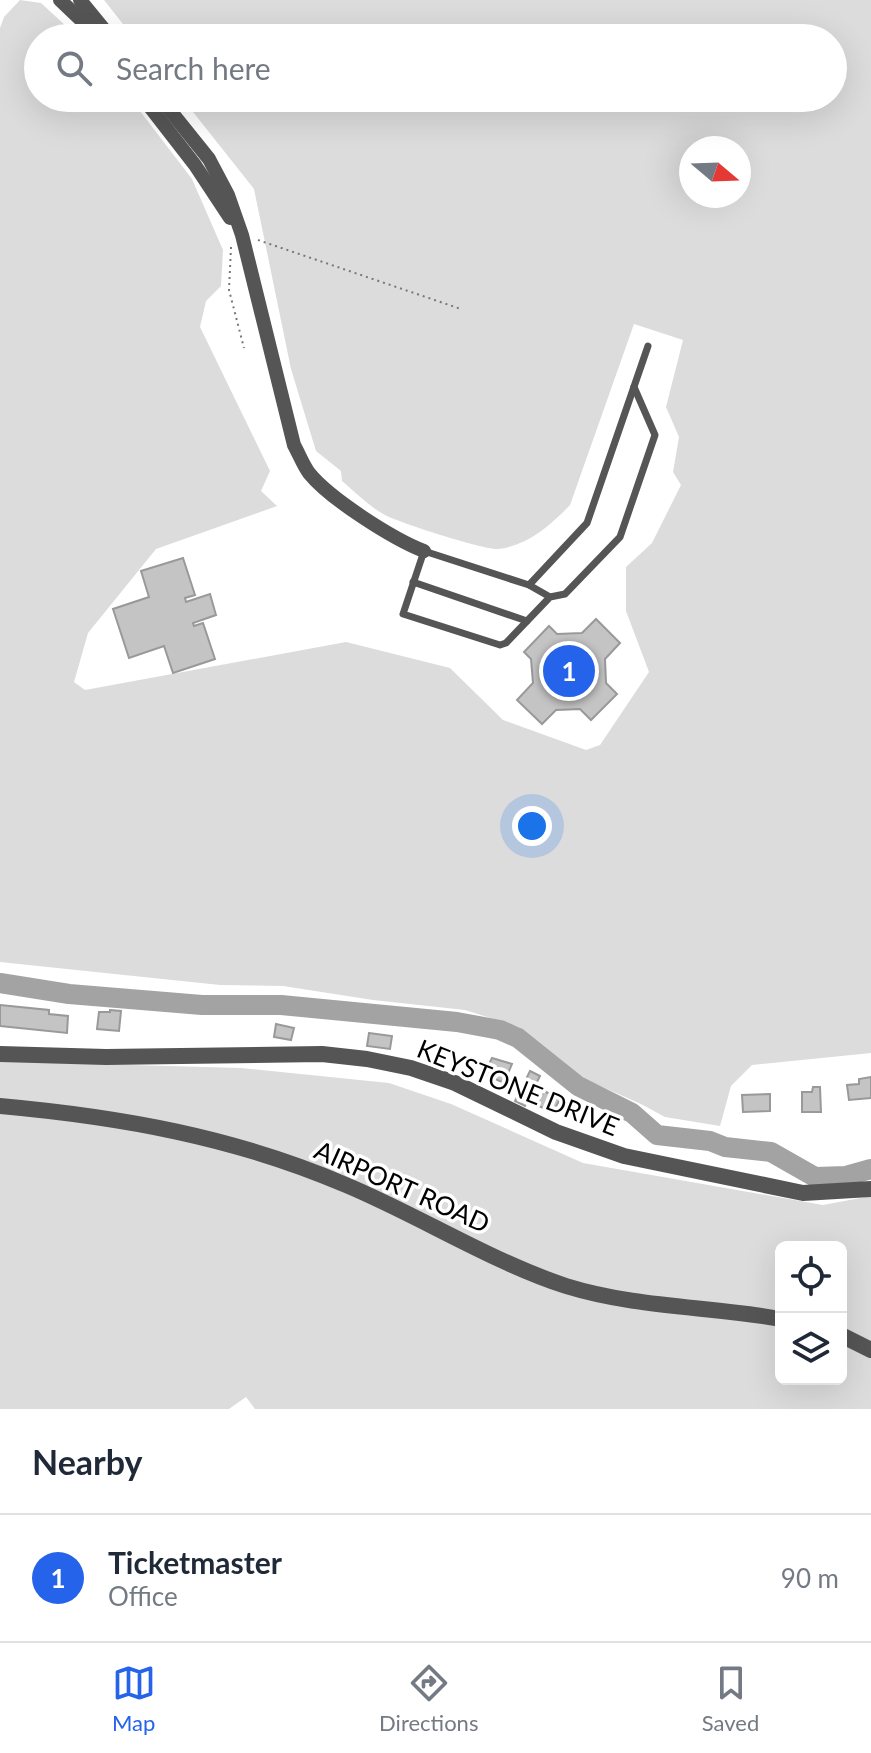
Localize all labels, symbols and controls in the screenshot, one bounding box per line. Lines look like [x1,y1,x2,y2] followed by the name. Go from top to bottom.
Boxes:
[24,24,847,112] search box
[52,46,96,90] icon: search
[116,50,271,86] text: Search here
[679,136,751,208] north arrow
[543,641,595,701] pin: 1
[512,806,552,846] your location
[413,1032,624,1142] street label: KEYSTONE DRIVE
[310,1133,495,1239] street label: AIRPORT ROAD
[775,1241,847,1385] map controls
[775,1241,847,1313] button: locate
[775,1313,847,1385] button: layers
[32,1441,143,1482] text: Nearby
[108,1544,282,1580] text: Ticketmaster
[50,1562,66,1594] text: 1
[781,1562,839,1594] text: 90 m
[108,1580,178,1612] text: Office
[112,1661,156,1736] tab: Map
[379,1661,478,1736] tab: Directions
[702,1661,759,1736] tab: Saved

